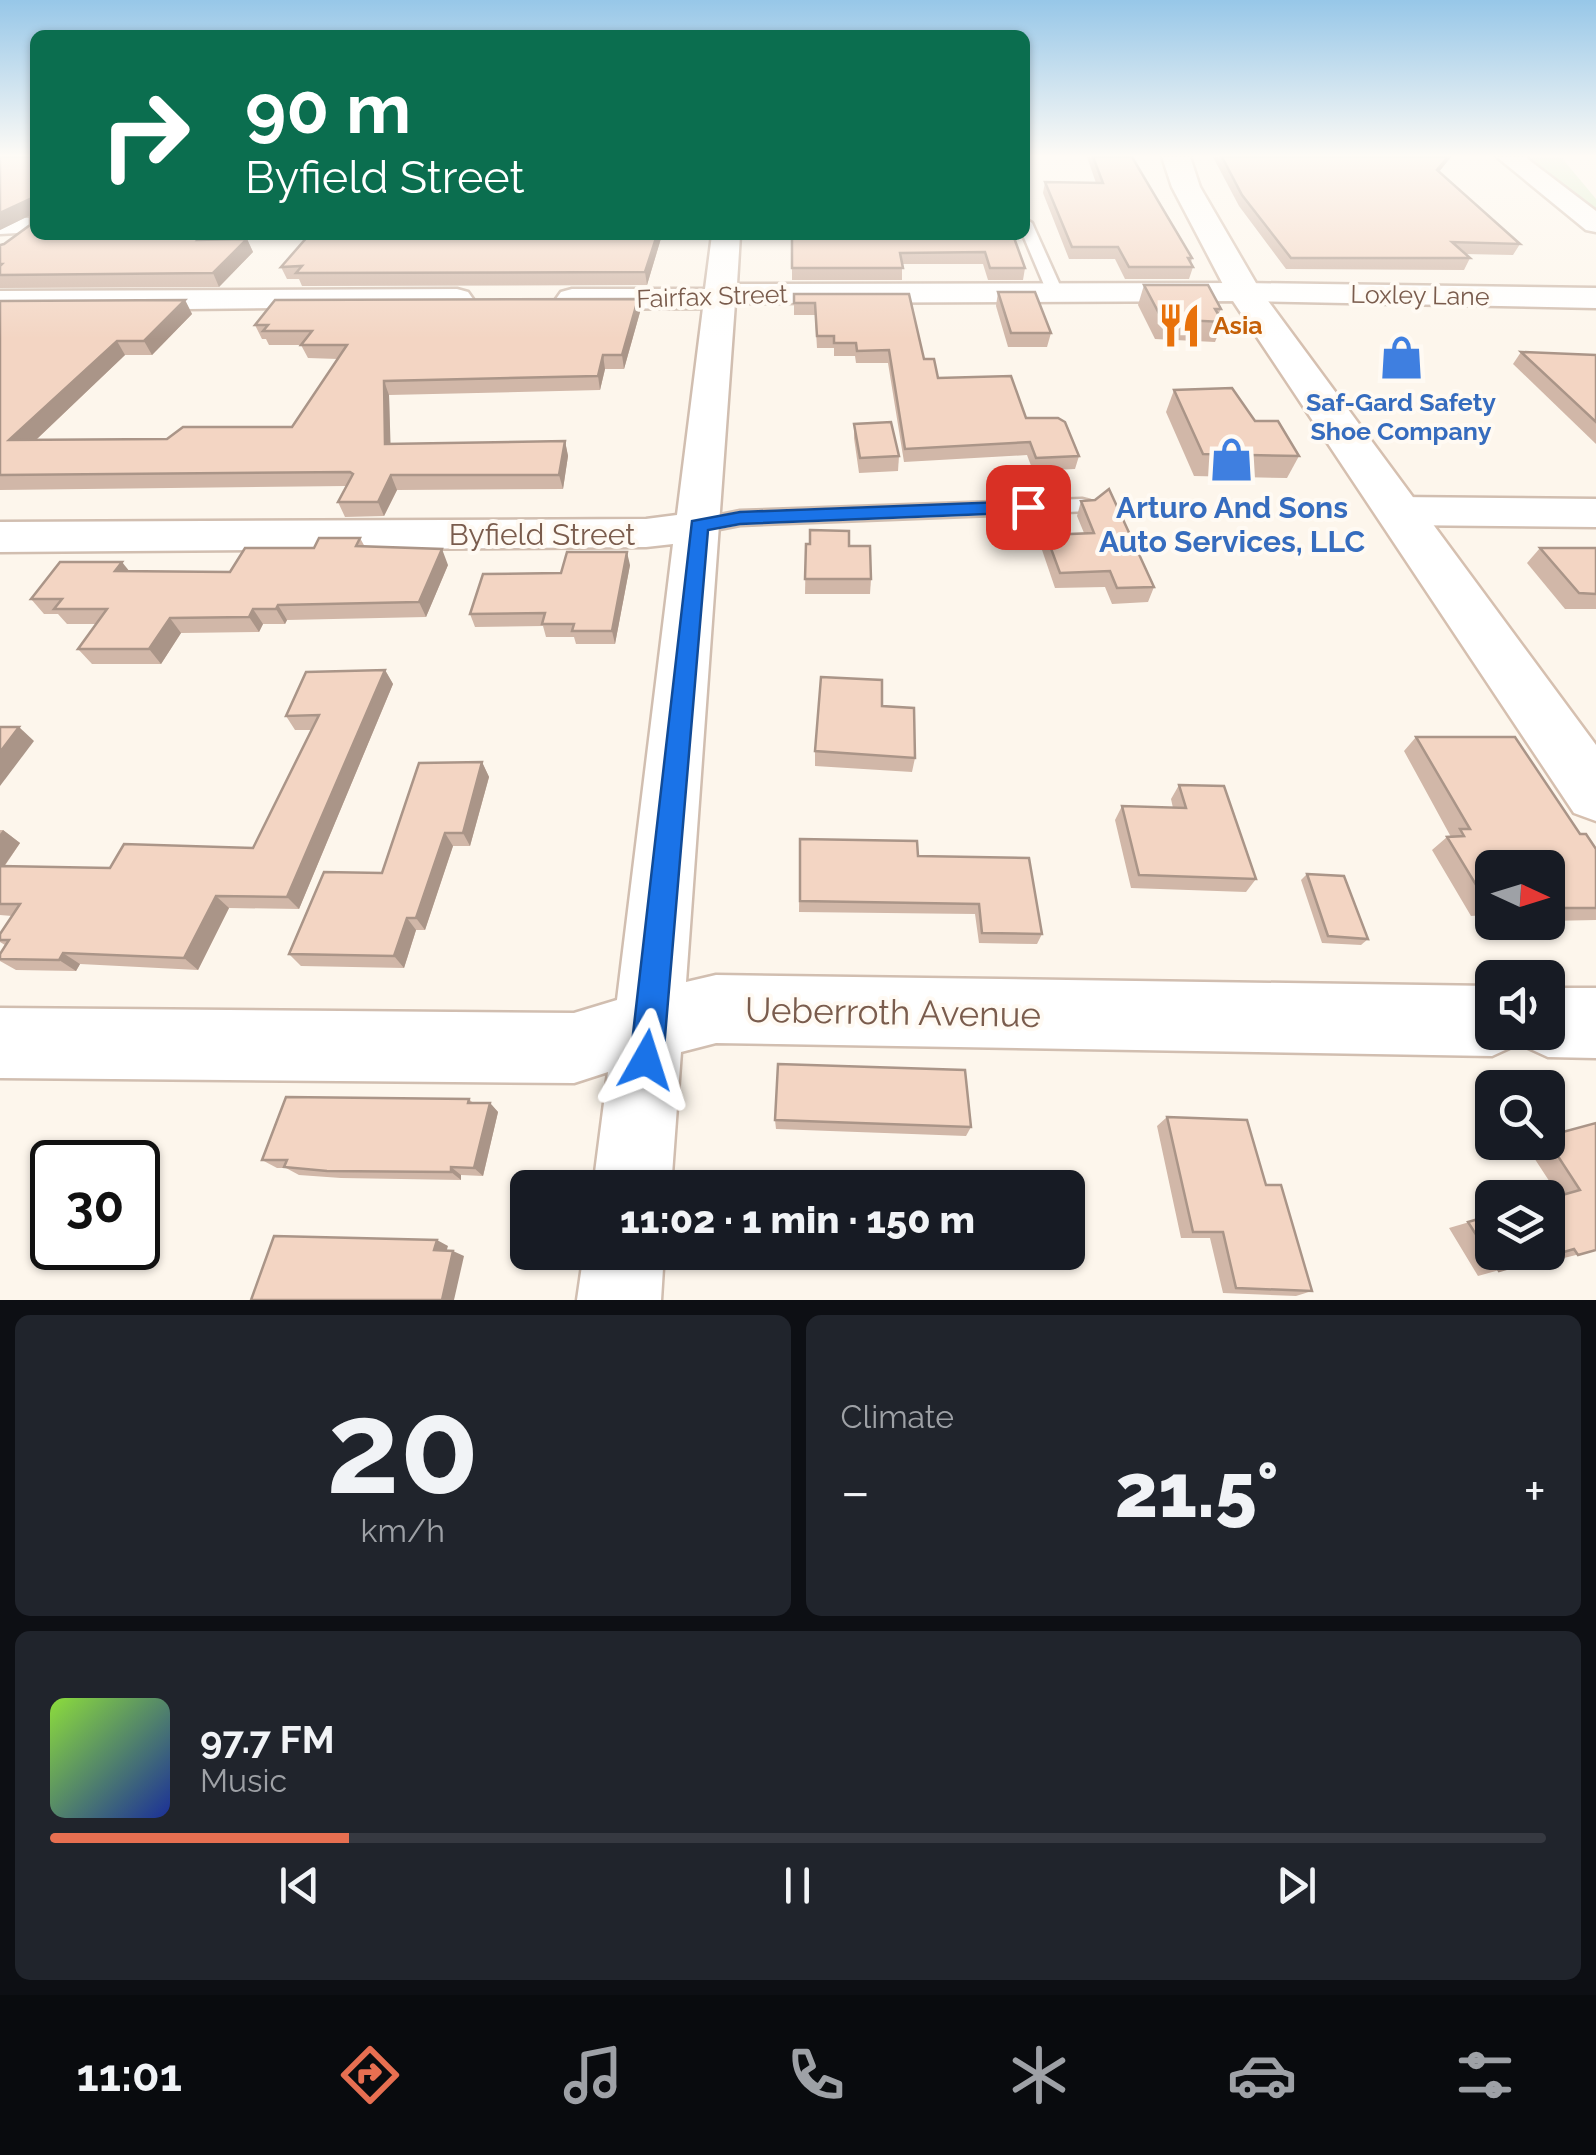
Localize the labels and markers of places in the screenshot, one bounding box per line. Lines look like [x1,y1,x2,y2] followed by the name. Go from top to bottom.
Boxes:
[1156,301,1204,349] restaurant icon: Asia
[1213,310,1263,340] place label: Asia
[1377,334,1425,382] shop icon: Saf-Gard Safety Shoe Company
[1306,387,1496,446] place label: Saf-Gard Safety Shoe Company
[1208,436,1256,484] shop icon: Arturo And Sons Auto Services, LLC
[986,465,1071,550] pin
[1099,490,1365,559] place label: Arturo And Sons Auto Services, LLC

